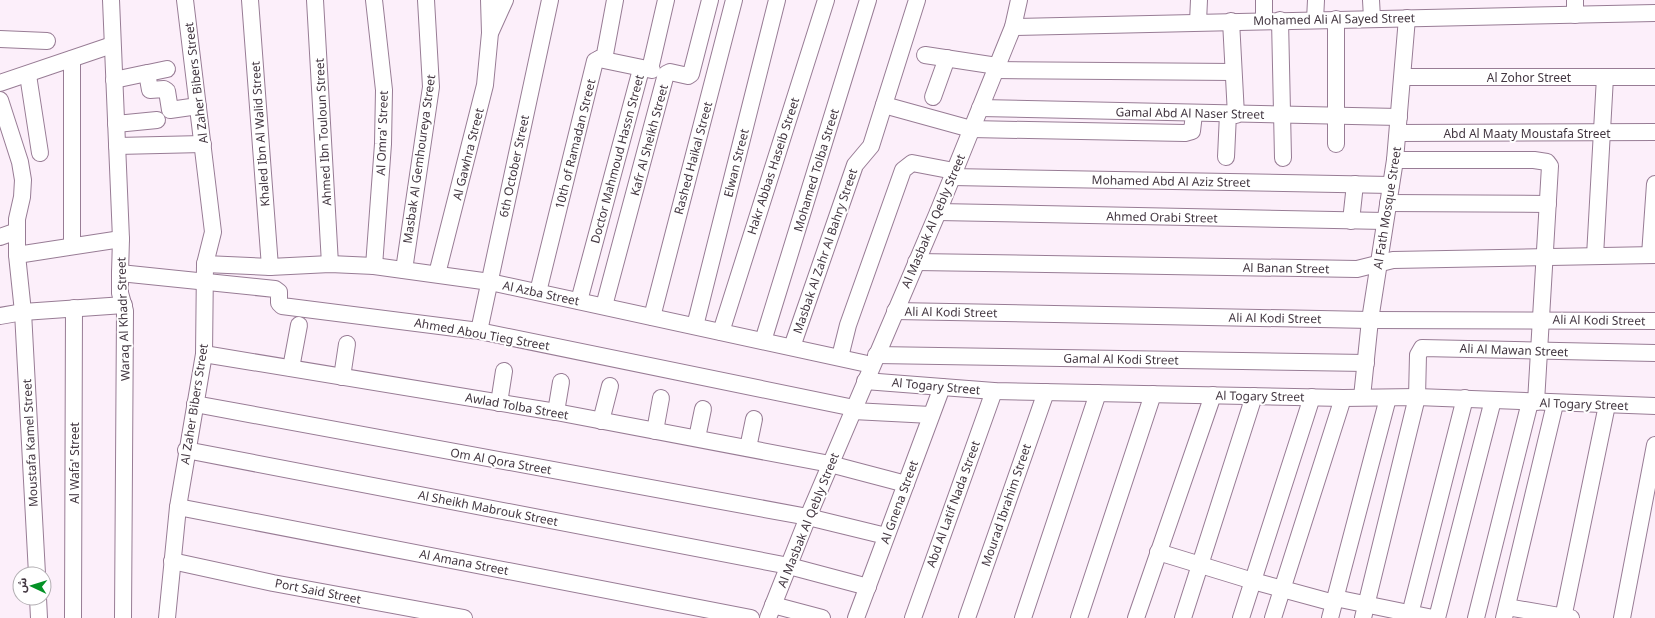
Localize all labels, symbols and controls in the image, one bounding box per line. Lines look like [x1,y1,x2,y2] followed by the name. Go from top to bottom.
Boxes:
[1253,9,1416,29] street label: Mohamed Ali Al Sayed Street
[180,21,212,145] street label: Al Zaher Bibers Street
[311,57,335,206] street label: Ahmed Ibn Touloun Street
[246,60,274,207] street label: Khaled Ibn Al Walid Street
[1487,69,1572,86] street label: Al Zohor Street
[586,72,648,245] street label: Doctor Mahmoud Hassn Street
[399,73,439,245] street label: Masbak Al Gemhoureya Street
[551,77,600,211] street label: 10th of Ramadan Street
[626,82,672,198] street label: Kafr Al Sheikh Street
[372,90,392,176] street label: Al Omra' Street
[743,95,803,237] street label: Hakr Abbas Haseib Street
[670,99,716,216] street label: Rashed Haikal Street
[1115,103,1265,123] street label: Gamal Abd Al Naser Street
[448,106,488,202] street label: Al Gawhra Street
[789,106,843,234] street label: Mohamed Tolba Street
[495,113,533,219] street label: 6th October Street
[1443,125,1611,142] street label: Abd Al Maaty Moustafa Street
[719,126,753,199] street label: Elwan Street
[1369,145,1405,270] street label: Al Fath Mosque Street
[897,151,969,291] street label: Al Masbak Al Qebly Street
[789,166,861,336] street label: Masbak Al Zahr Al Bahry Street
[1091,171,1251,191] street label: Mohamed Abd Al Aziz Street
[1106,208,1219,226] street label: Ahmed Orabi Street
[112,256,134,381] street label: Waraq Al Khadr Street
[1243,259,1330,277] street label: Al Banan Street
[501,277,582,310] street label: Al Azba Street
[905,303,998,321] street label: Ali Al Kodi Street
[1229,309,1322,327] street label: Ali Al Kodi Street
[1553,311,1646,329] street label: Ali Al Kodi Street
[413,314,552,354] street label: Ahmed Abou Tieg Street
[1459,340,1569,360] street label: Ali Al Mawan Street
[176,342,212,466] street label: Al Zaher Bibers Street
[1063,349,1179,369] street label: Gamal Al Kodi Street
[891,374,982,398] street label: Al Togary Street
[18,378,42,507] street label: Moustafa Kamel Street
[1215,387,1305,405] street label: Al Togary Street
[464,389,571,424] street label: Awlad Tolba Street
[1539,394,1629,414] street label: Al Togary Street
[66,422,83,504] street label: Al Wafa' Street
[922,438,984,570] street label: Abd Al Latif Nada Street
[977,441,1035,569] street label: Mourad Ibrahim Street
[449,444,554,478] street label: Om Al Qora Street
[773,449,843,590] street label: Al Masbak Al Qebly Street
[876,457,922,546] street label: Al Gnena Street
[417,486,560,530] street label: Al Sheikh Mabrouk Street
[418,545,511,579] street label: Al Amana Street
[12,566,52,606] north arrow
[274,574,363,608] street label: Port Said Street
[14,577,30,593] text: ش

